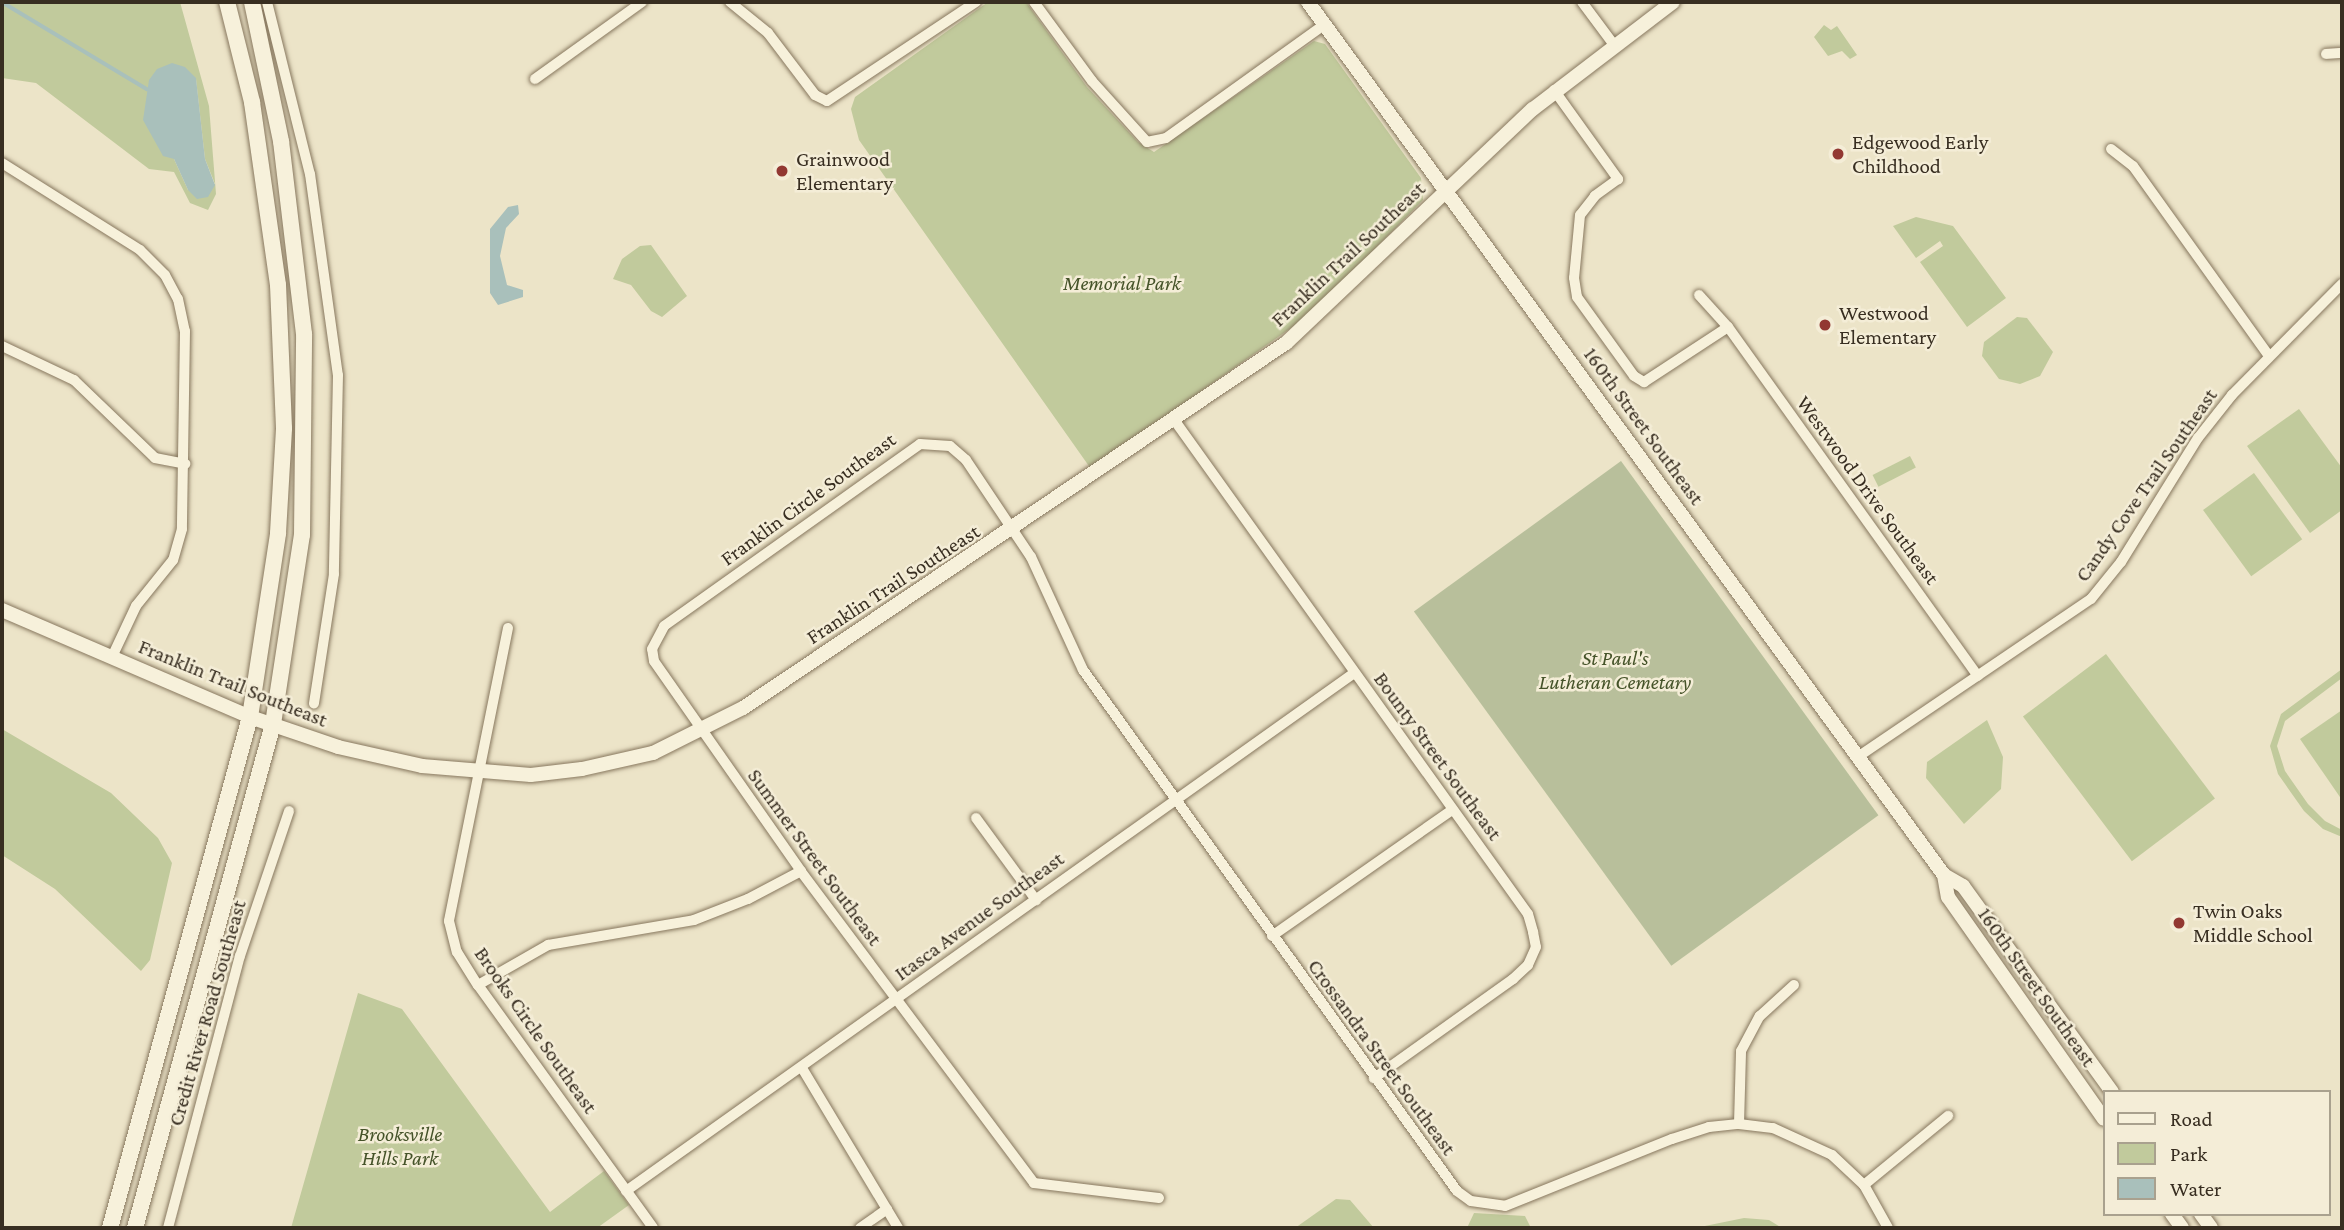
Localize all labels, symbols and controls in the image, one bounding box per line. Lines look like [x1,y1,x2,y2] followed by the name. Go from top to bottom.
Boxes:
[1852,129,1988,179] place label: Edgewood Early Childhood
[796,146,893,196] place label: Grainwood Elementary
[1830,146,1846,162] marker: Edgewood Early Childhood
[774,163,790,179] marker: Grainwood Elementary
[1266,176,1430,332] street label: Franklin Trail Southeast
[1063,270,1181,296] park label: Memorial Park
[1839,300,1936,350] place label: Westwood Elementary
[1817,317,1833,333] marker: Westwood Elementary
[1578,342,1710,510] street label: 160th Street Southeast
[2070,383,2222,587] street label: Candy Cove Trail Southeast
[1791,391,1945,589] street label: Westwood Drive Southeast
[715,427,901,571] street label: Franklin Circle Southeast
[802,519,984,649] street label: Franklin Trail Southeast
[135,634,331,732] street label: Franklin Trail Southeast
[1539,645,1691,695] park label: St Paul's Lutheran Cemetary
[1369,667,1507,845] street label: Bounty Street Southeast
[742,764,888,950] street label: Summer Street Southeast
[889,846,1069,986] street label: Itasca Avenue Southeast
[163,897,251,1129] street label: Credit River Road Southeast
[2193,898,2313,948] place label: Twin Oaks Middle School
[1973,903,2101,1071] street label: 160th Street Southeast
[2171,915,2187,931] marker: Twin Oaks Middle School
[469,942,603,1118] street label: Brooks Circle Southeast
[1302,954,1462,1160] street label: Crossandra Street Southeast
[2102,1090,2330,1216] legend
[2170,1107,2213,1131] text: Road
[358,1121,442,1171] park label: Brooksville Hills Park
[2170,1142,2207,1166] text: Park
[2170,1177,2222,1201] text: Water

